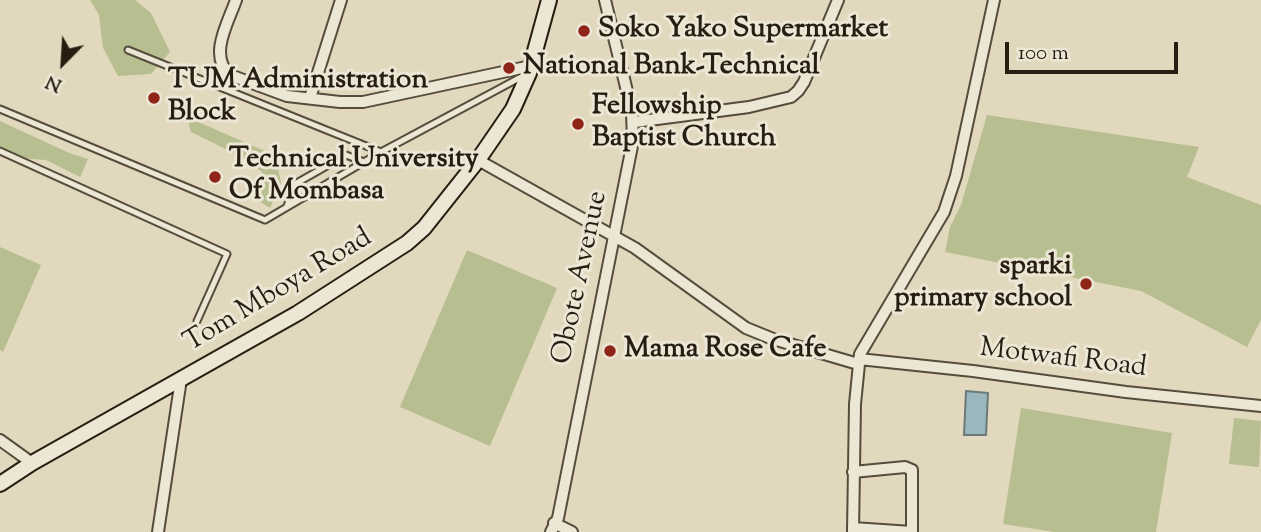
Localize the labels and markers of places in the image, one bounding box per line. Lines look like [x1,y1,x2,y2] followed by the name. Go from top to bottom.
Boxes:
[598,14,888,48] place label: Soko Yako Supermarket
[576,23,592,39] marker: Soko Yako Supermarket
[523,51,820,85] place label: National Bank-Technical
[501,60,517,76] marker: National Bank-Technical
[168,65,428,131] place label: TUM Administration Block
[146,90,162,106] marker: TUM Administration Block
[592,91,776,157] place label: Fellowship Baptist Church
[570,116,586,132] marker: Fellowship Baptist Church
[229,144,479,210] place label: Technical University Of Mombasa
[207,169,223,185] marker: Technical University Of Mombasa
[894,251,1072,317] place label: sparki primary school
[1078,276,1094,292] marker: sparki primary school
[624,334,827,368] place label: Mama Rose Cafe
[602,343,618,359] marker: Mama Rose Cafe

